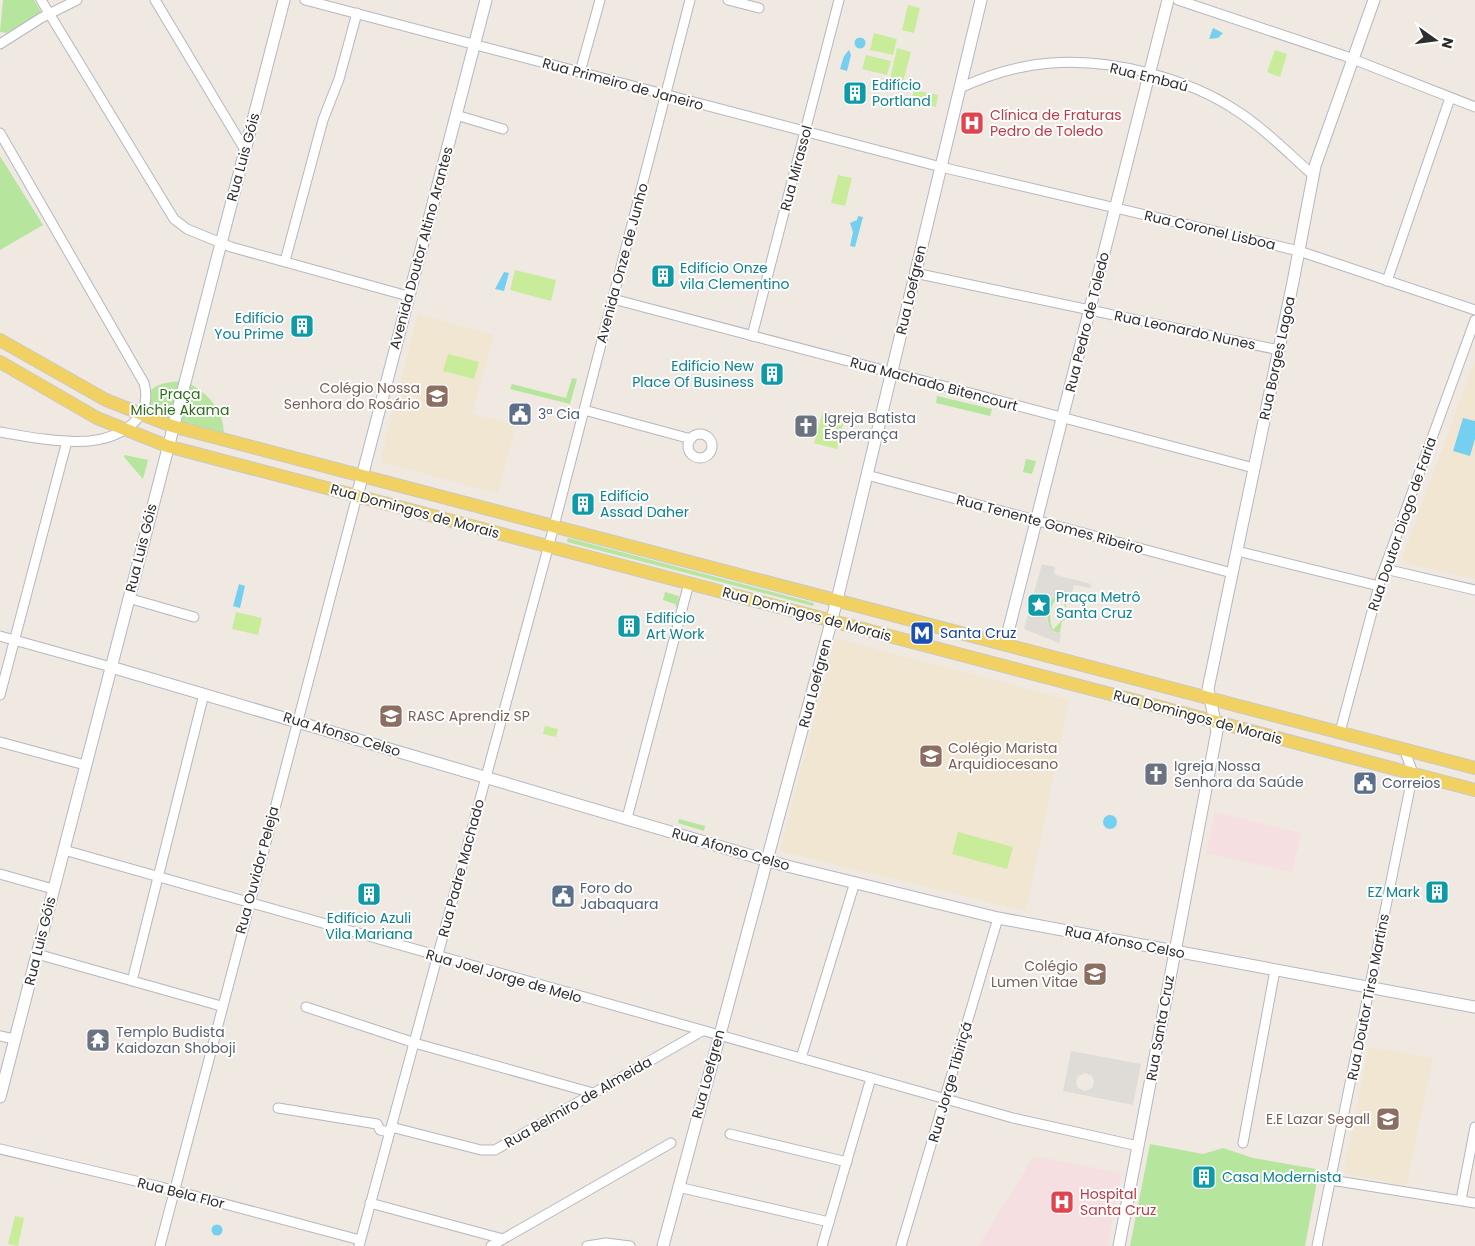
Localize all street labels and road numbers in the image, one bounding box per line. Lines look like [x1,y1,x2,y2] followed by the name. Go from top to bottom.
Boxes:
[540,53,706,115] street label: Rua Primeiro de Janeiro
[1108,58,1190,96] street label: Rua Embaú
[222,111,264,203] street label: Rua Luis Góis
[775,123,817,213] street label: Rua Mirassol
[384,144,458,352] street label: Avenida Doutor Altino Arantes
[591,181,653,345] street label: Avenida Onze de Junho
[1142,205,1278,255] street label: Rua Coronel Lisboa
[891,243,931,337] street label: Rua Loefgren
[1060,250,1114,394] street label: Rua Pedro de Toledo
[1254,294,1300,422] street label: Rua Borges Lagoa
[1113,305,1257,355] street label: Rua Leonardo Nunes
[848,352,1020,416] street label: Rua Machado Bitencourt
[1363,434,1441,614] street label: Rua Doutor Diogo de Faria
[328,479,502,543] street label: Rua Domingos de Morais
[954,489,1146,559] street label: Rua Tenente Gomes Ribeiro
[120,502,162,594] street label: Rua Luis Góis
[720,582,894,646] street label: Rua Domingos de Morais
[794,636,836,730] street label: Rua Loefgren
[1111,685,1285,749] street label: Rua Domingos de Morais
[281,707,403,761] street label: Rua Afonso Celso
[433,797,489,939] street label: Rua Padre Machado
[230,804,284,936] street label: Rua Ouvidor Peleja
[670,823,792,875] street label: Rua Afonso Celso
[19,895,61,987] street label: Rua Luis Góis
[1342,912,1394,1082] street label: Rua Doutor Tirso Martins
[1063,921,1187,963] street label: Rua Afonso Celso
[424,944,584,1008] street label: Rua Joel Jorge de Melo
[1141,974,1179,1082] street label: Rua Santa Cruz
[923,1019,977,1145] street label: Rua Jorge Tibiriçá
[687,1027,729,1121] street label: Rua Loefgren
[501,1051,655,1153] street label: Rua Belmiro de Almeida
[135,1172,227,1214] street label: Rua Bela Flor

